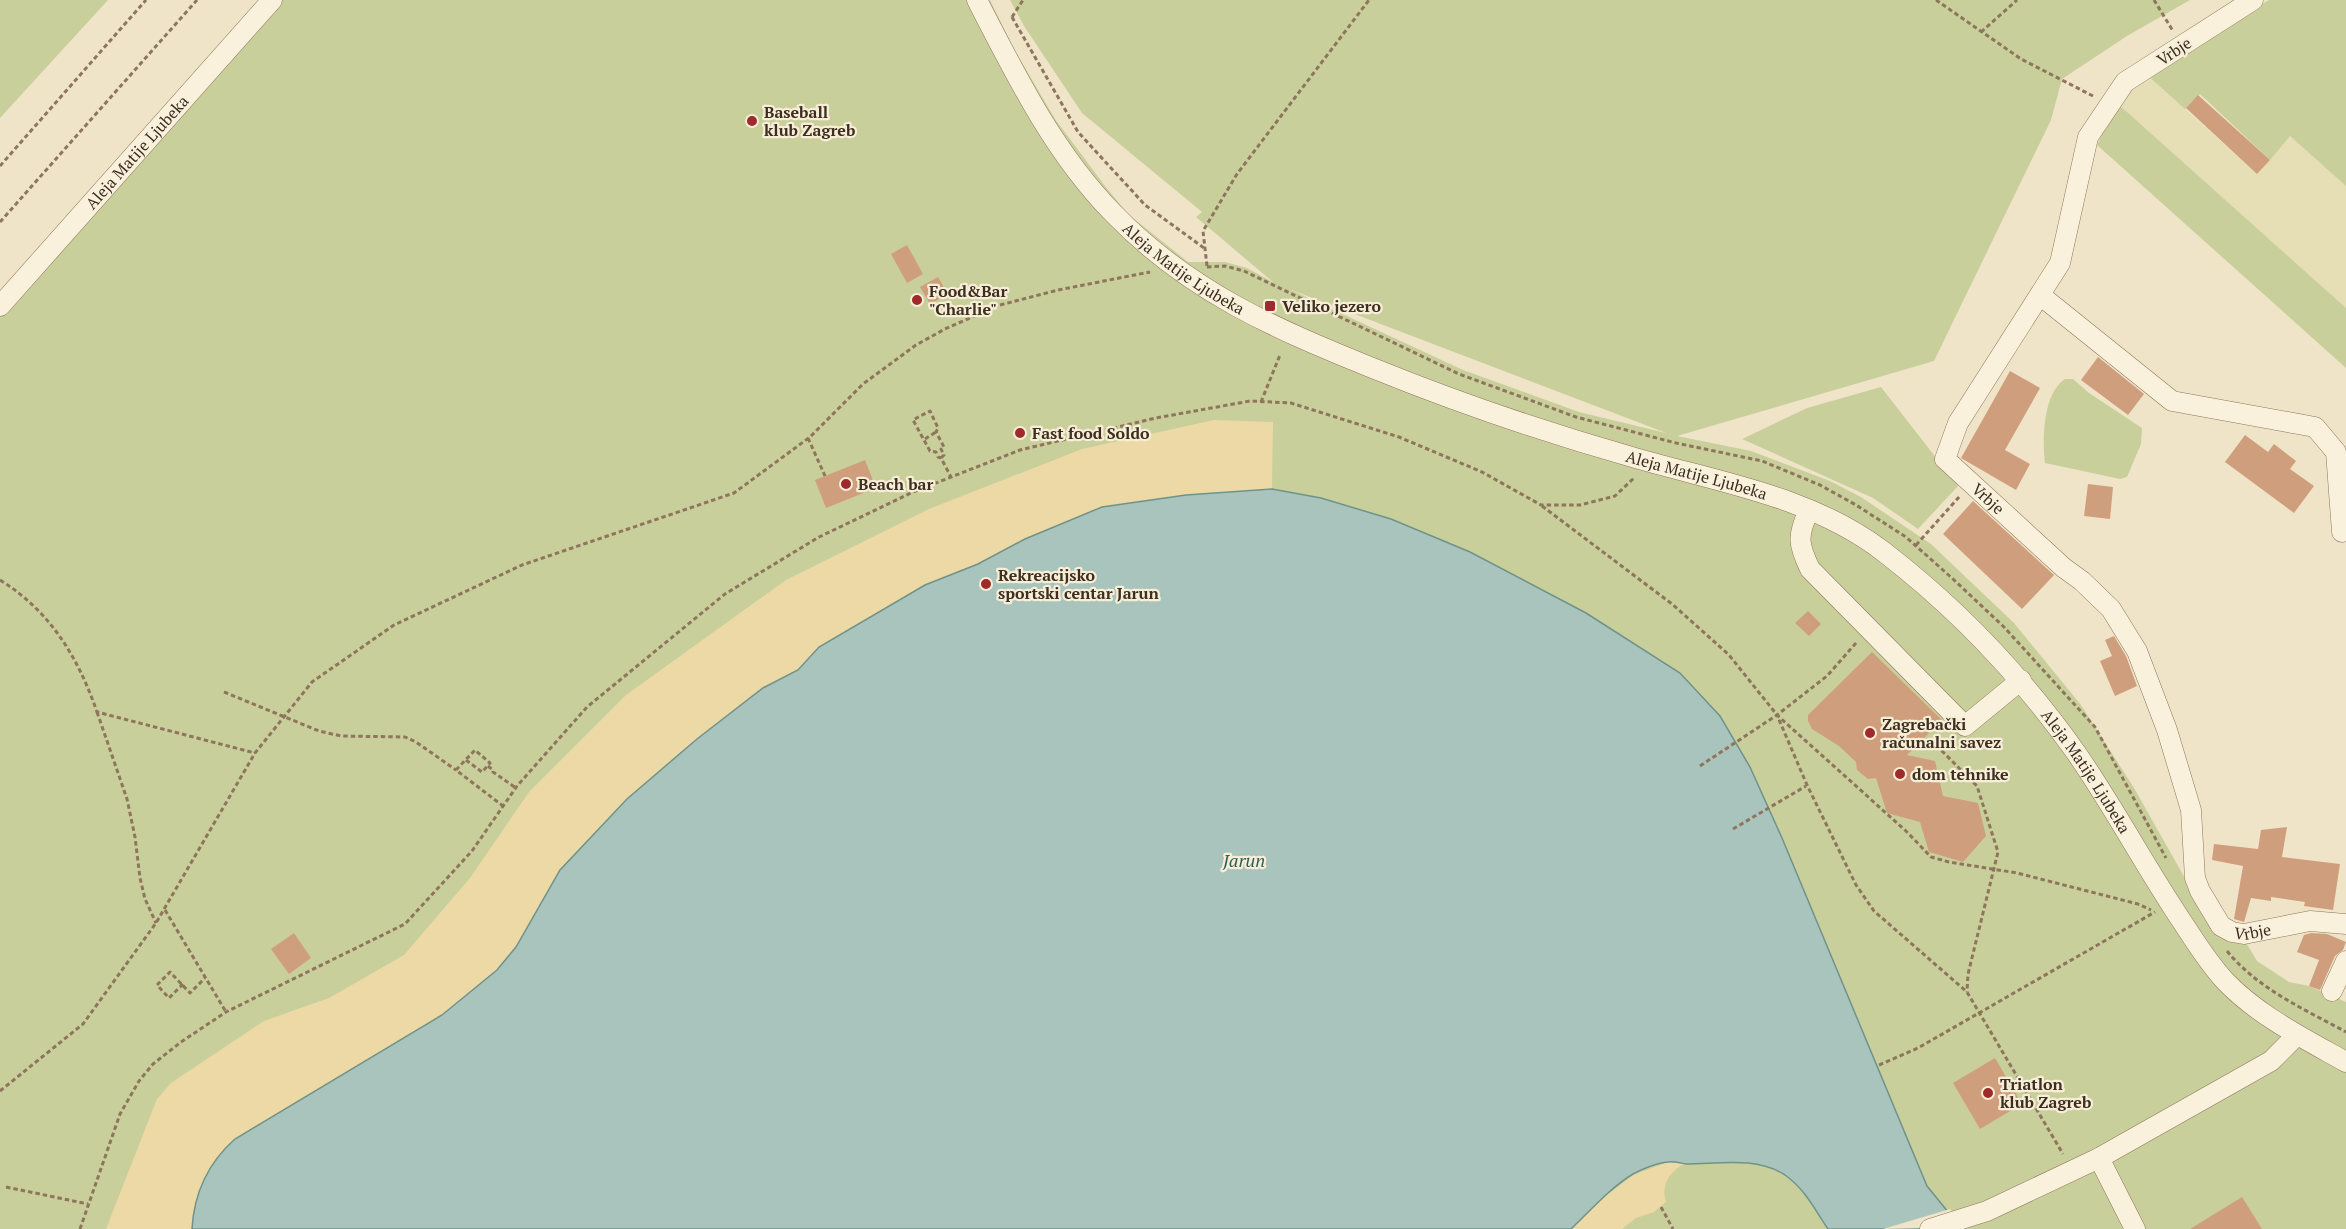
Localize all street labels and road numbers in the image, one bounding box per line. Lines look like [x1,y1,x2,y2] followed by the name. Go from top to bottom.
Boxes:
[2152,32,2196,70] street label: Vrbje
[80,90,193,214] street label: Aleja Matije Ljubeka
[1118,217,1248,320] street label: Aleja Matije Ljubeka
[1623,445,1770,505] street label: Aleja Matije Ljubeka
[1967,478,2009,519] street label: Vrbje
[2036,705,2136,838] street label: Aleja Matije Ljubeka
[2232,918,2273,945] street label: Vrbje

